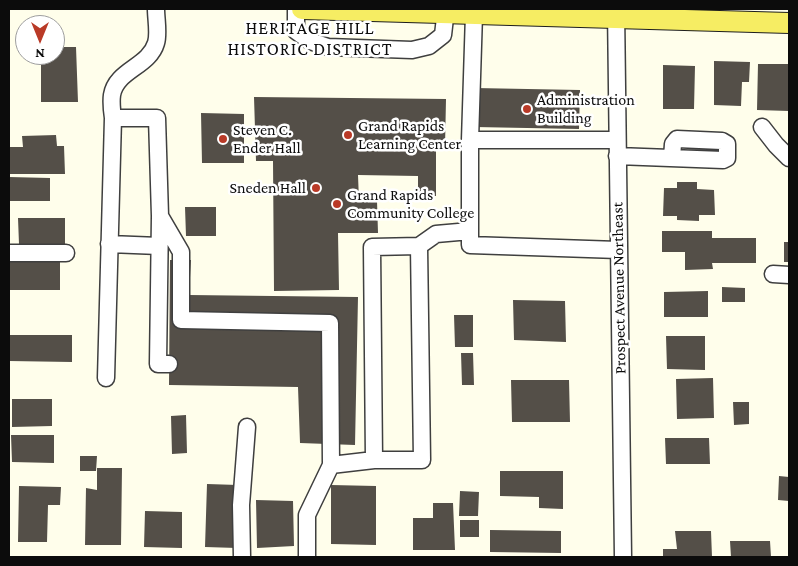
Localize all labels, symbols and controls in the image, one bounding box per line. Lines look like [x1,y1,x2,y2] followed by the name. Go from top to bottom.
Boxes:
[15,15,65,65] north arrow
[225,17,395,59] district label: HERITAGE HILL HISTORIC DISTRICT
[35,46,45,62] text: N
[537,90,635,128] place label: Administration Building
[521,103,533,115] marker: Administration Building
[358,116,461,154] place label: Grand Rapids Learning Center
[233,120,301,158] place label: Steven C. Ender Hall
[342,129,354,141] marker: Grand Rapids Learning Center
[217,133,229,145] marker: Steven C. Ender Hall
[230,178,306,198] place label: Sneden Hall
[310,182,322,194] marker: Sneden Hall
[347,185,474,223] place label: Grand Rapids Community College
[331,198,343,210] marker: Grand Rapids Community College
[608,202,630,374] street label: Prospect Avenue Northeast

